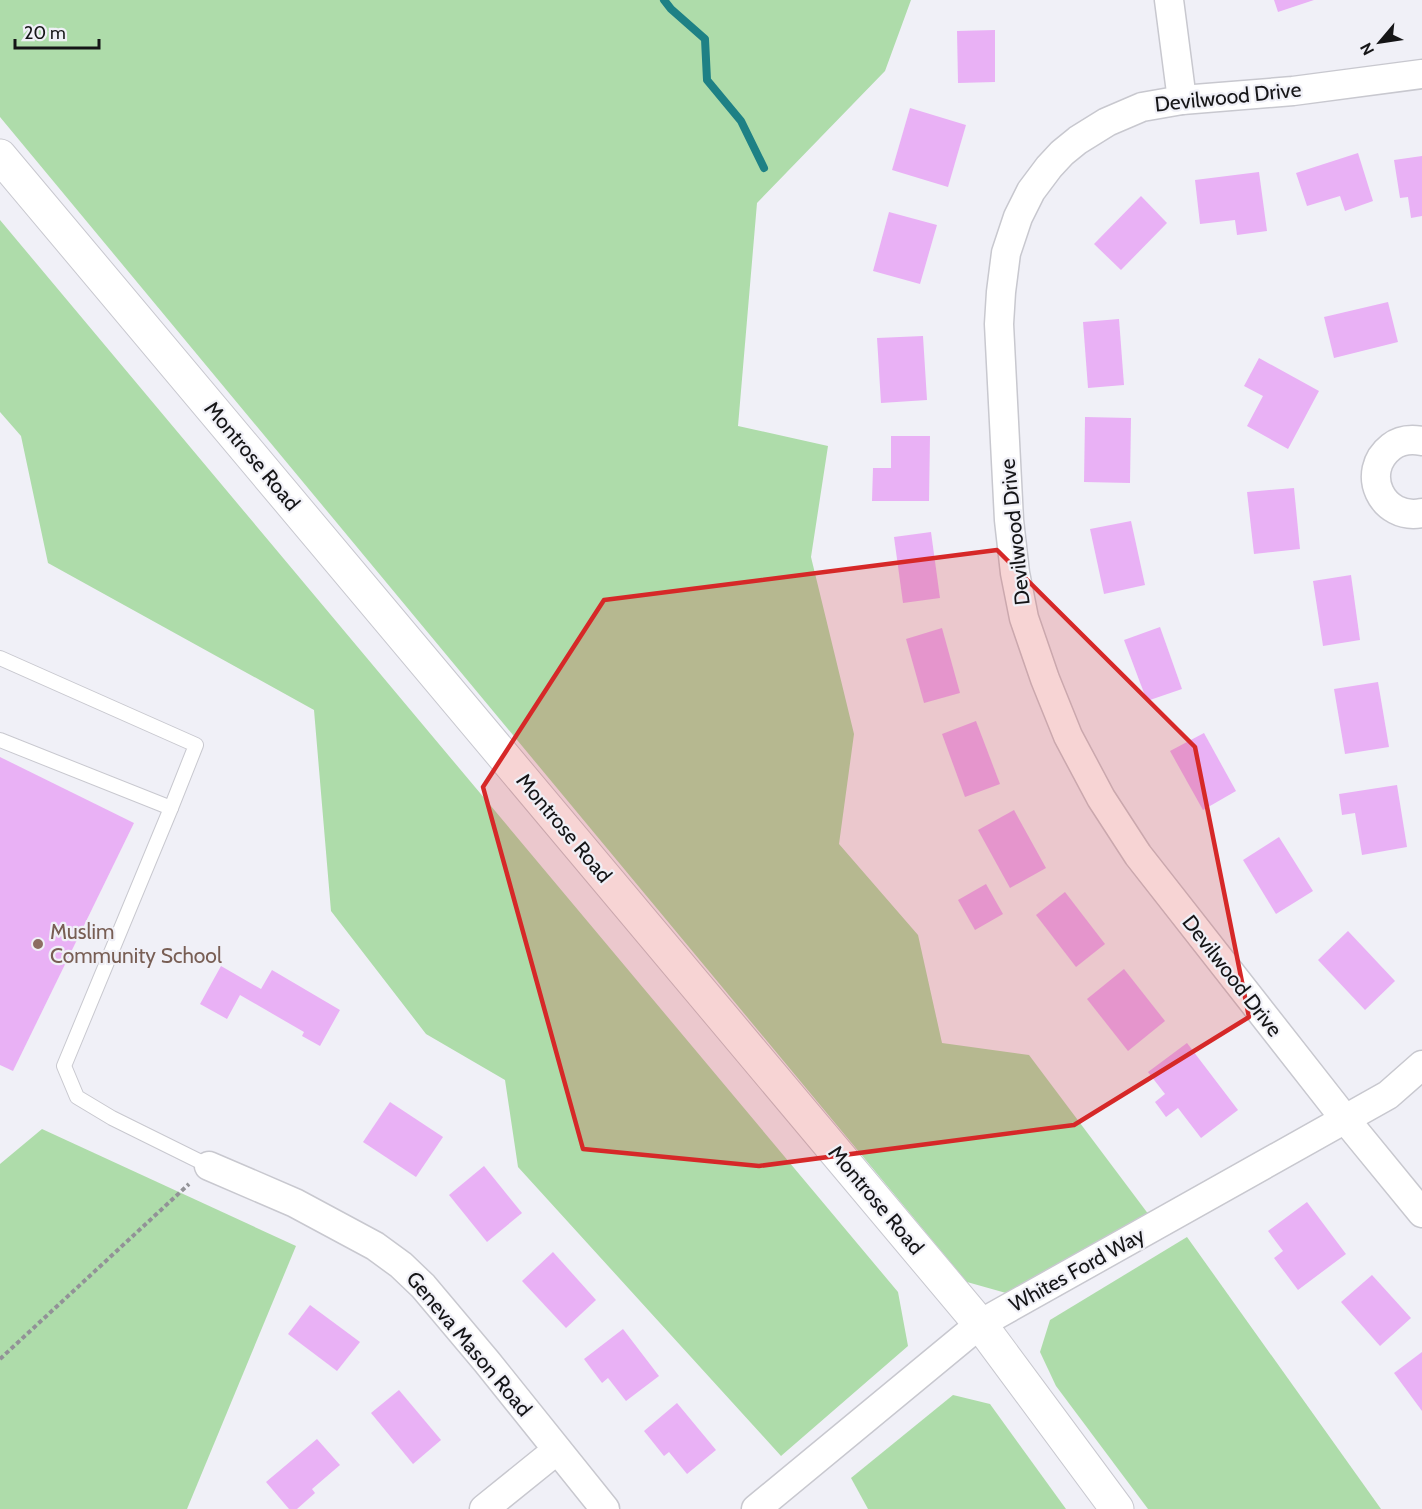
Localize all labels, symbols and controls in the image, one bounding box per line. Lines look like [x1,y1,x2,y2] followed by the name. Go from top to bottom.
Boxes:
[15,12,99,50] scale bar
[1350,12,1410,72] north arrow
[24,22,66,44] text: 20 m
[1356,39,1378,59] text: N
[1153,76,1303,117] street label: Devilwood Drive
[200,396,305,515] street label: Montrose Road
[994,457,1035,607] street label: Devilwood Drive
[512,768,617,887] street label: Montrose Road
[1177,910,1288,1042] street label: Devilwood Drive
[50,919,222,968] place label: Muslim Community School
[31,937,45,951] marker: Muslim Community School
[824,1140,929,1259] street label: Montrose Road
[1005,1222,1149,1317] street label: Whites Ford Way
[401,1266,537,1421] street label: Geneva Mason Road

